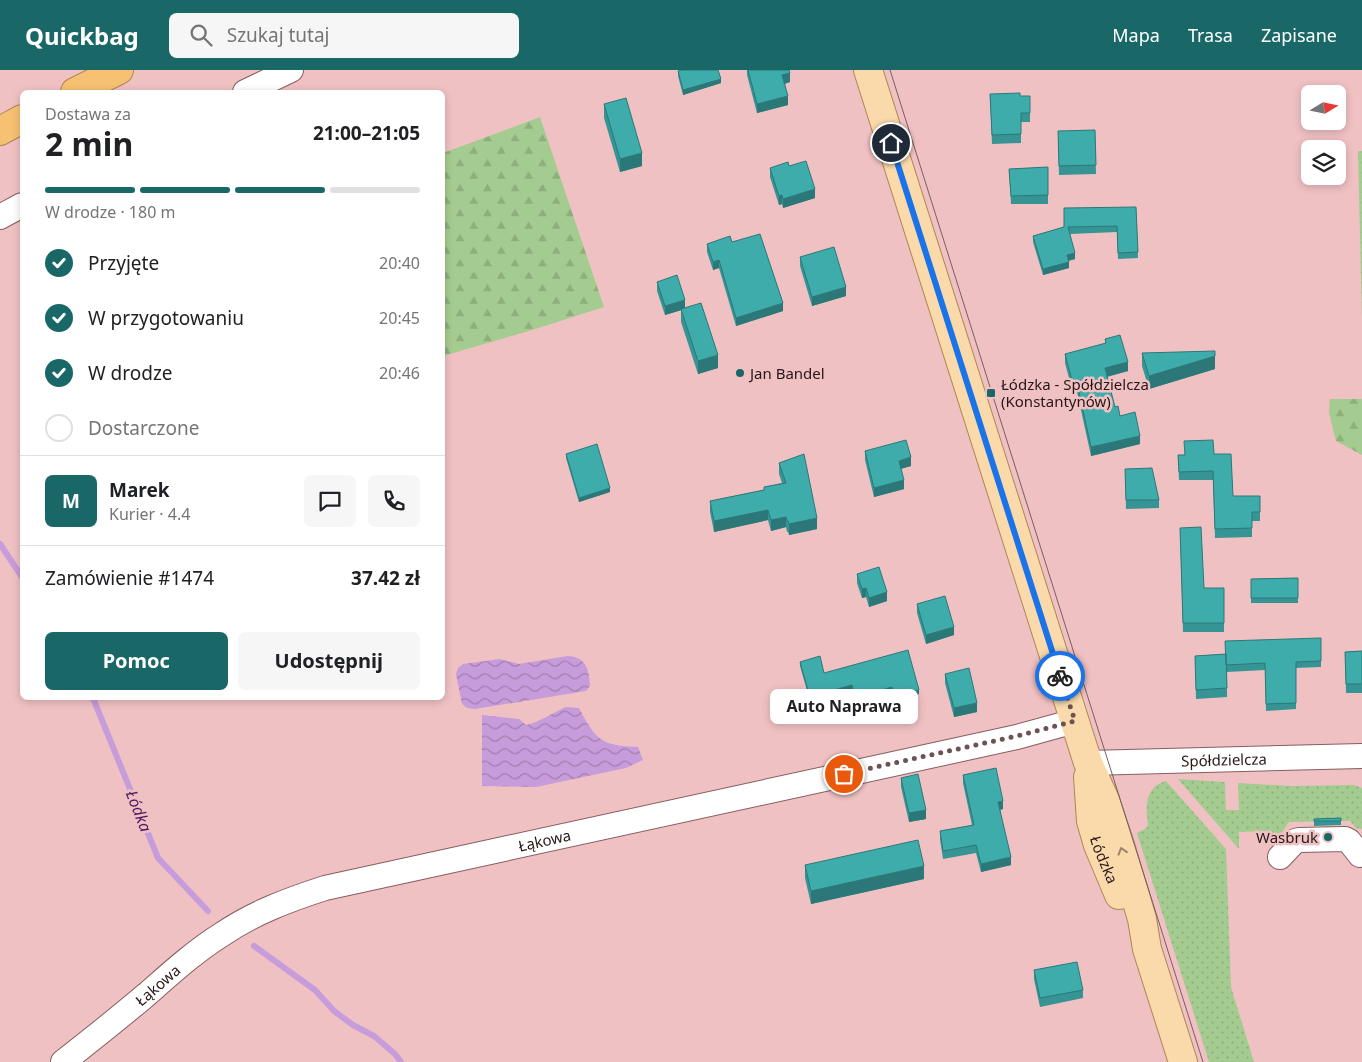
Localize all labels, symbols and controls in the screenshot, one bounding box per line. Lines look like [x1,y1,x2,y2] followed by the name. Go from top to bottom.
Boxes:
[169,13,519,58] search box
[25,19,139,52] text: Quickbag
[187,21,215,49] icon: search
[227,22,330,48] text: Szukaj tutaj
[1112,23,1160,47] text: Mapa
[1188,23,1233,47] text: Trasa
[1261,23,1337,47] text: Zapisane
[1301,85,1346,130] north arrow
[1301,85,1346,185] map controls
[45,103,131,125] text: Dostawa za
[313,120,420,146] text: 21:00–21:05
[45,122,133,165] text: 2 min
[870,122,912,164] pin
[877,129,905,157] icon: home
[1301,140,1346,185] button: layers
[45,201,175,223] text: W drodze · 180 m
[45,249,73,277] icon: check
[88,250,159,276] text: Przyjęte
[379,252,420,274] text: 20:40
[45,304,73,332] icon: check
[88,305,244,331] text: W przygotowaniu
[379,307,420,329] text: 20:45
[45,359,73,387] icon: check
[88,360,173,386] text: W drodze
[379,362,420,384] text: 20:46
[748,363,825,383] place label: Jan Bandel
[734,367,746,379] marker: Jan Bandel
[1001,374,1149,411] place label: Łódzka - Spółdzielcza (Konstantynów)
[985,387,997,399] marker: Łódzka - Spółdzielcza (Konstantynów)
[88,415,199,441] text: Dostarczone
[304,475,356,527] button: chat
[368,475,420,527] button: phone
[109,477,170,503] text: Marek
[62,488,80,514] text: M
[109,503,190,525] text: Kurier · 4.4
[45,565,214,591] text: Zamówienie #1474
[351,565,420,591] text: 37.42 zł
[45,632,228,690] button: Pomoc
[238,632,420,690] button: Udostępnij
[1035,651,1085,701] courier
[1046,662,1074,690] icon: bike
[770,689,918,724] callout: Auto Naprawa
[787,695,901,717] text: Auto Naprawa
[1181,748,1267,771] street label: Spółdzielcza
[823,753,865,795] pin
[830,760,858,788] icon: bag
[121,787,157,835] water label: Łódka
[516,825,573,856] street label: Łąkowa
[1256,827,1318,847] place label: Wasbruk
[1322,831,1334,843] marker: Wasbruk
[1086,834,1123,886] street label: Łódzka
[1117,848,1127,856] one-way arrow
[131,960,184,1010] street label: Łąkowa

